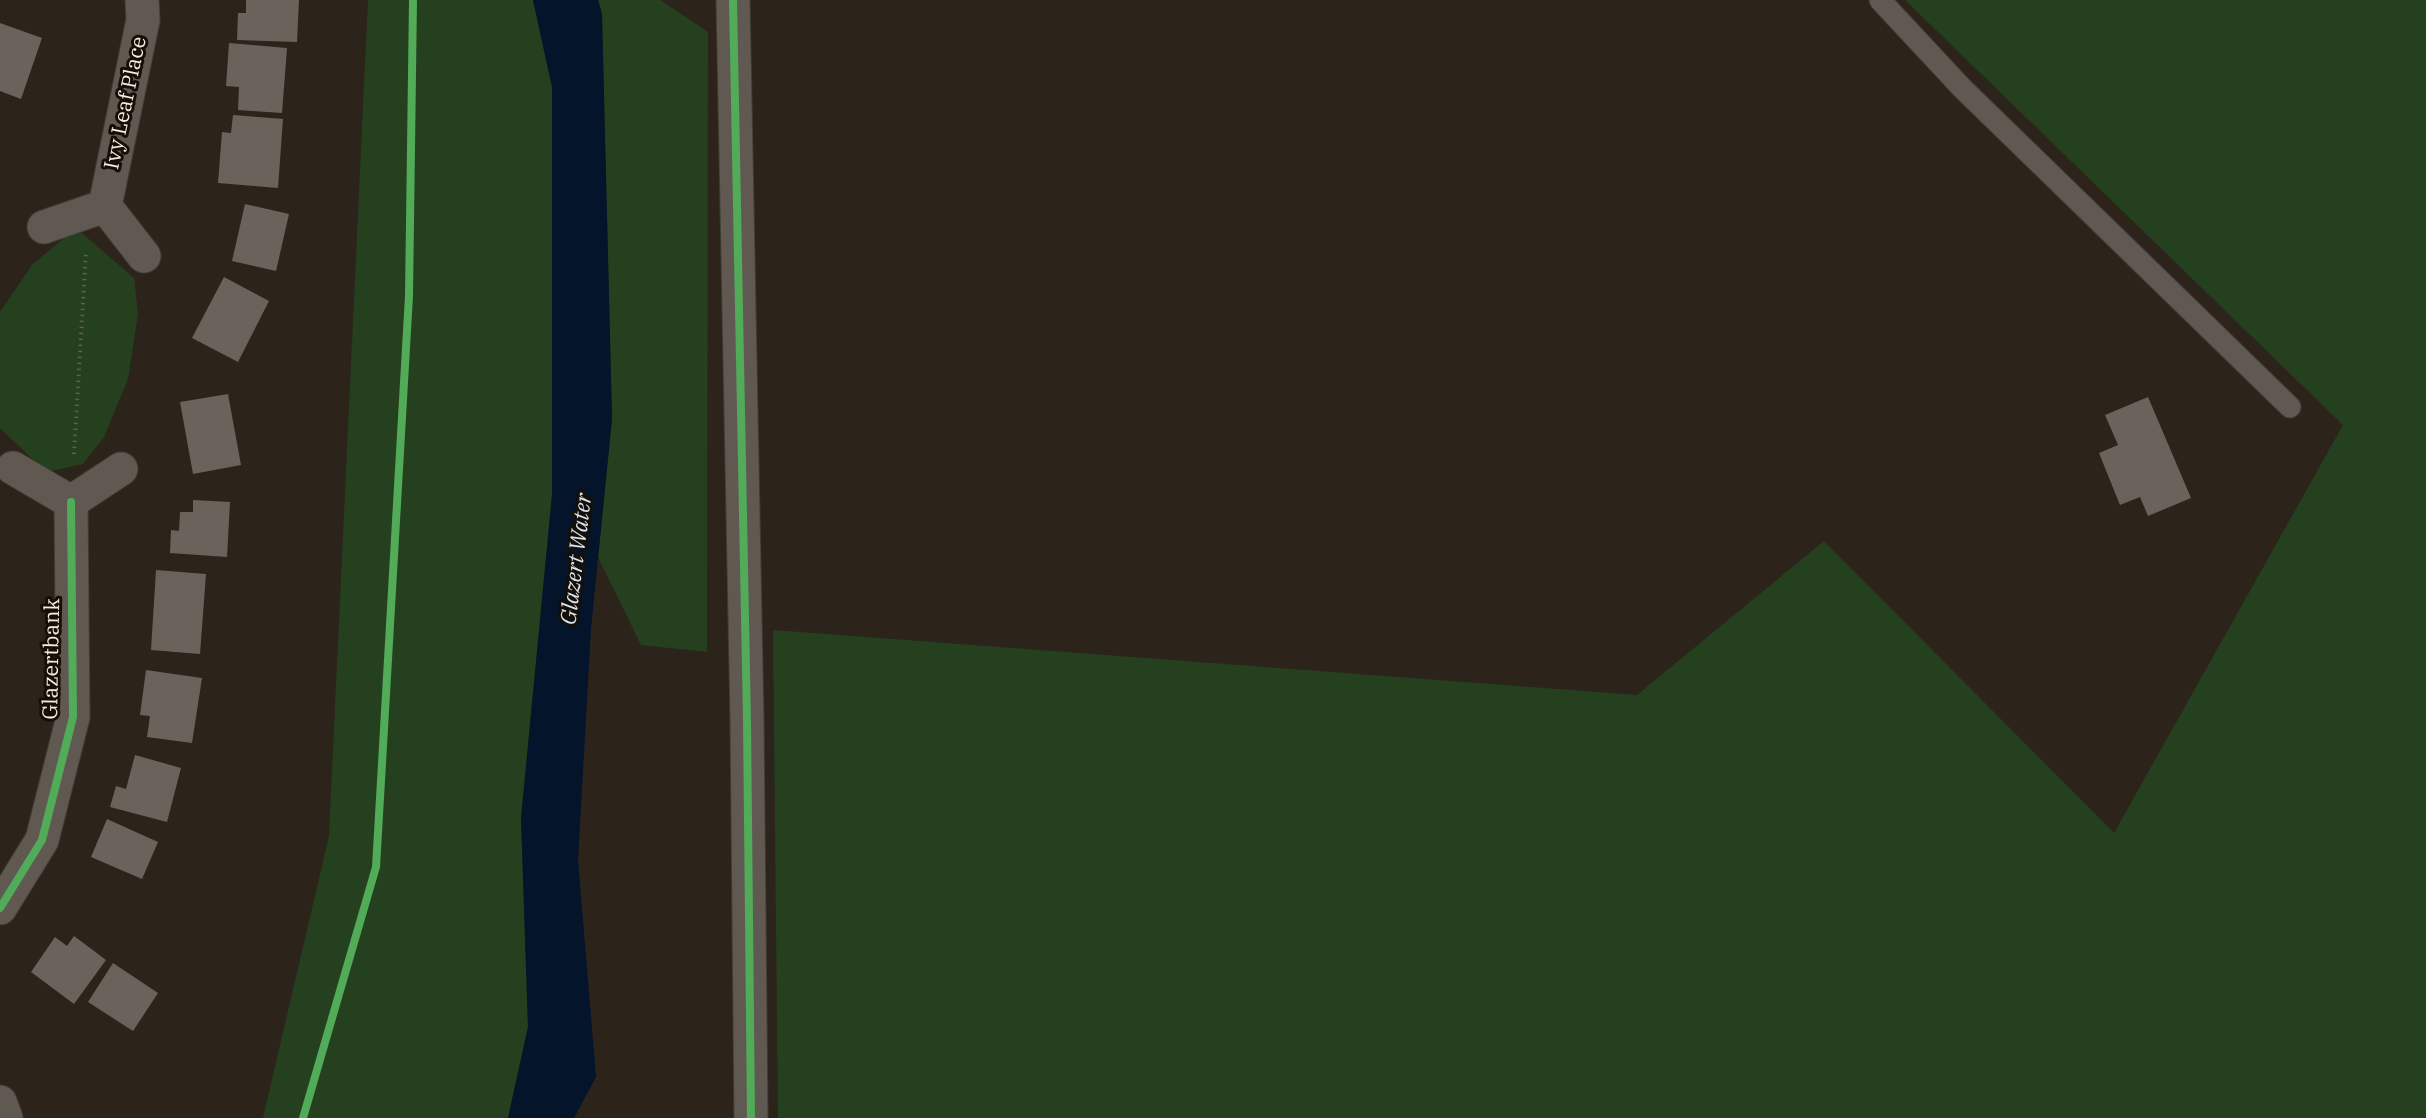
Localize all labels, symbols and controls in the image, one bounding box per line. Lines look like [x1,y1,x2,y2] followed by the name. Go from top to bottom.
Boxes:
[100,34,152,172] street label: Ivy Leaf Place
[556,492,598,626] water label: Glazert Water
[38,598,66,720] street label: Glazertbank

